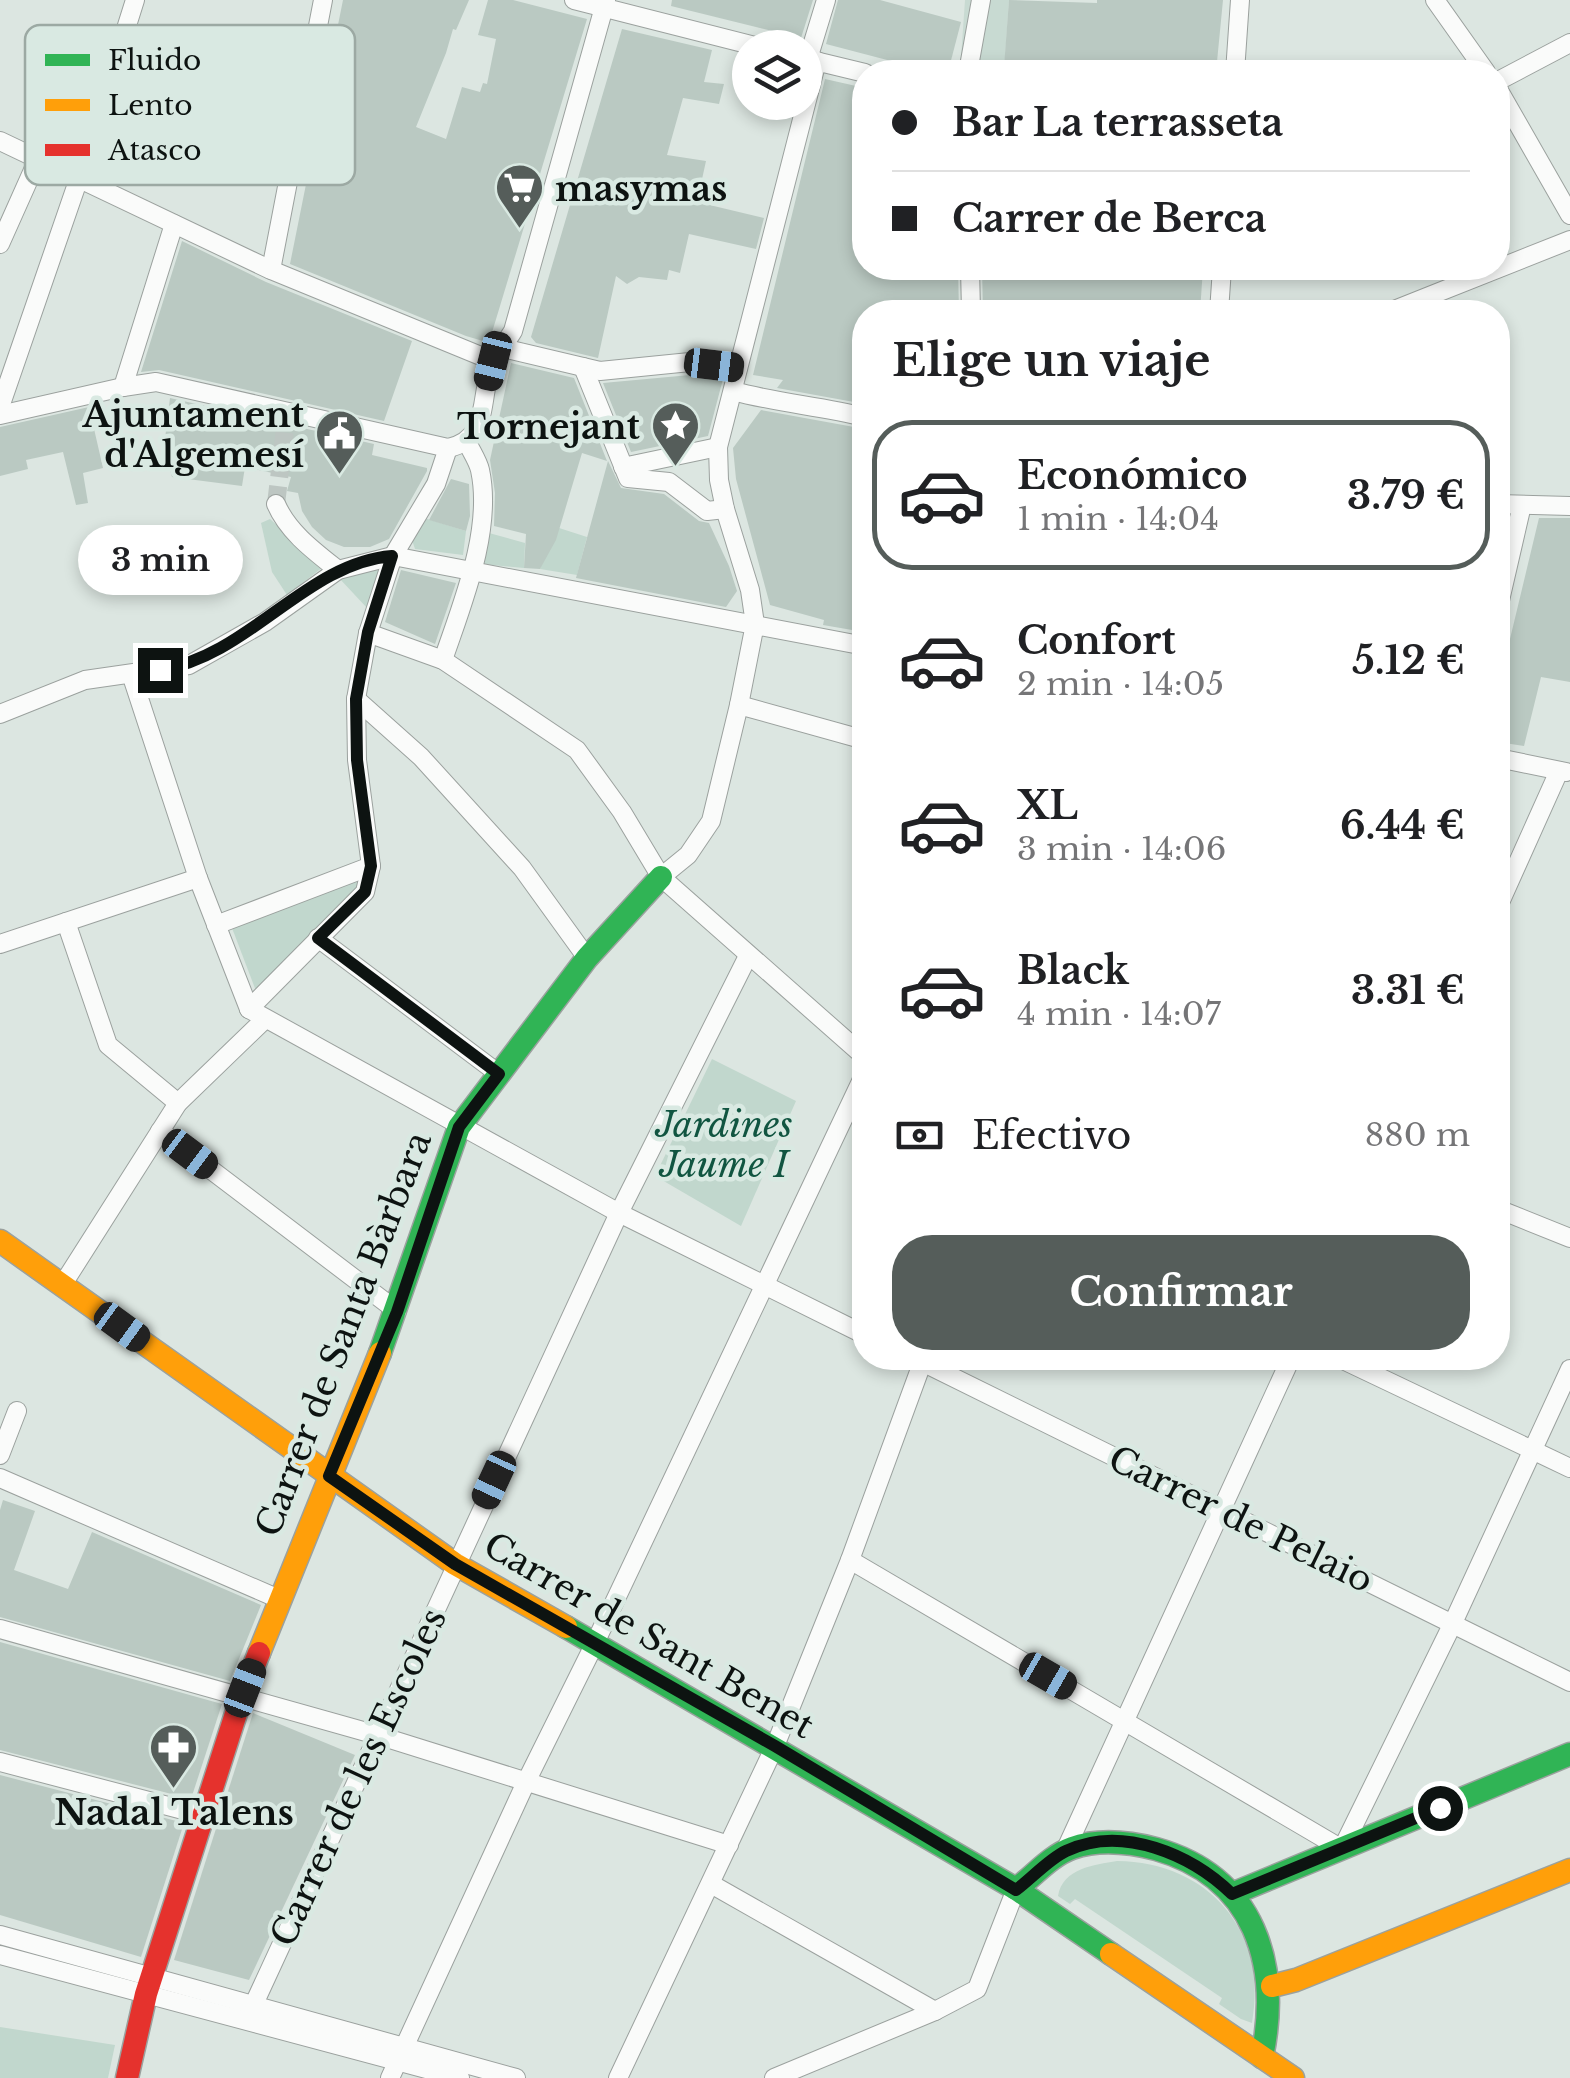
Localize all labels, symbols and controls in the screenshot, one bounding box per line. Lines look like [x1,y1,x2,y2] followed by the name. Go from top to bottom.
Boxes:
[25,25,355,185] legend
[732,30,822,120] map controls
[732,30,822,120] button: layers
[108,43,201,78] text: Fluido
[108,88,193,123] text: Lento
[952,99,1283,146] text: Bar La terrasseta
[107,133,202,168] text: Atasco
[494,162,546,230] supermarket icon: masymas
[555,167,727,210] place label: masymas
[952,195,1266,242] text: Carrer de Berca
[471,328,515,394] car
[892,332,1211,388] text: Elige un viaje
[682,346,746,384] car
[81,393,305,476] place label: Ajuntament d'Algemesí
[649,400,701,468] place icon: Tornejant
[457,405,641,448] place label: Tornejant
[313,408,365,476] public building icon: Ajuntament d'Algemesí
[897,450,987,540] icon: car
[1017,452,1248,499] text: Económico
[1347,472,1465,519] text: 3.79 €
[1017,499,1219,539] text: 1 min · 14:04
[78,525,242,595] callout: 3 min
[111,540,210,580] text: 3 min
[897,615,987,705] icon: car
[1017,617,1176,664] text: Confort
[1352,637,1465,684] text: 5.12 €
[138,648,183,693] route end
[1017,664,1224,704] text: 2 min · 14:05
[897,780,987,870] icon: car
[1017,782,1078,829] text: XL
[1340,802,1465,849] text: 6.44 €
[1017,829,1226,869] text: 3 min · 14:06
[897,945,987,1035] icon: car
[1017,947,1129,994] text: Black
[1351,967,1465,1014] text: 3.31 €
[1017,994,1221,1034] text: 4 min · 14:07
[654,1103,793,1186] park label: Jardines Jaume I
[892,1108,947,1163] icon: cash
[972,1112,1131,1159] text: Efectivo
[1365,1115,1470,1155] text: 880 m
[157,1124,223,1184] car
[246,1125,440,1542] street label: Carrer de Santa Bàrbara
[892,1235,1470,1350] button: Confirmar
[89,1297,155,1357] car
[1102,1436,1380,1602] street label: Carrer de Pelaio
[468,1446,520,1514] car
[476,1523,822,1747] street label: Carrer de Sant Benet
[261,1601,455,1953] street label: Carrer de les Escoles
[1015,1648,1081,1704] car
[220,1655,270,1721] car
[148,1722,200,1790] pharmacy icon: Nadal Talens
[1418,1786,1463,1831] route start
[54,1791,294,1834] place label: Nadal Talens

